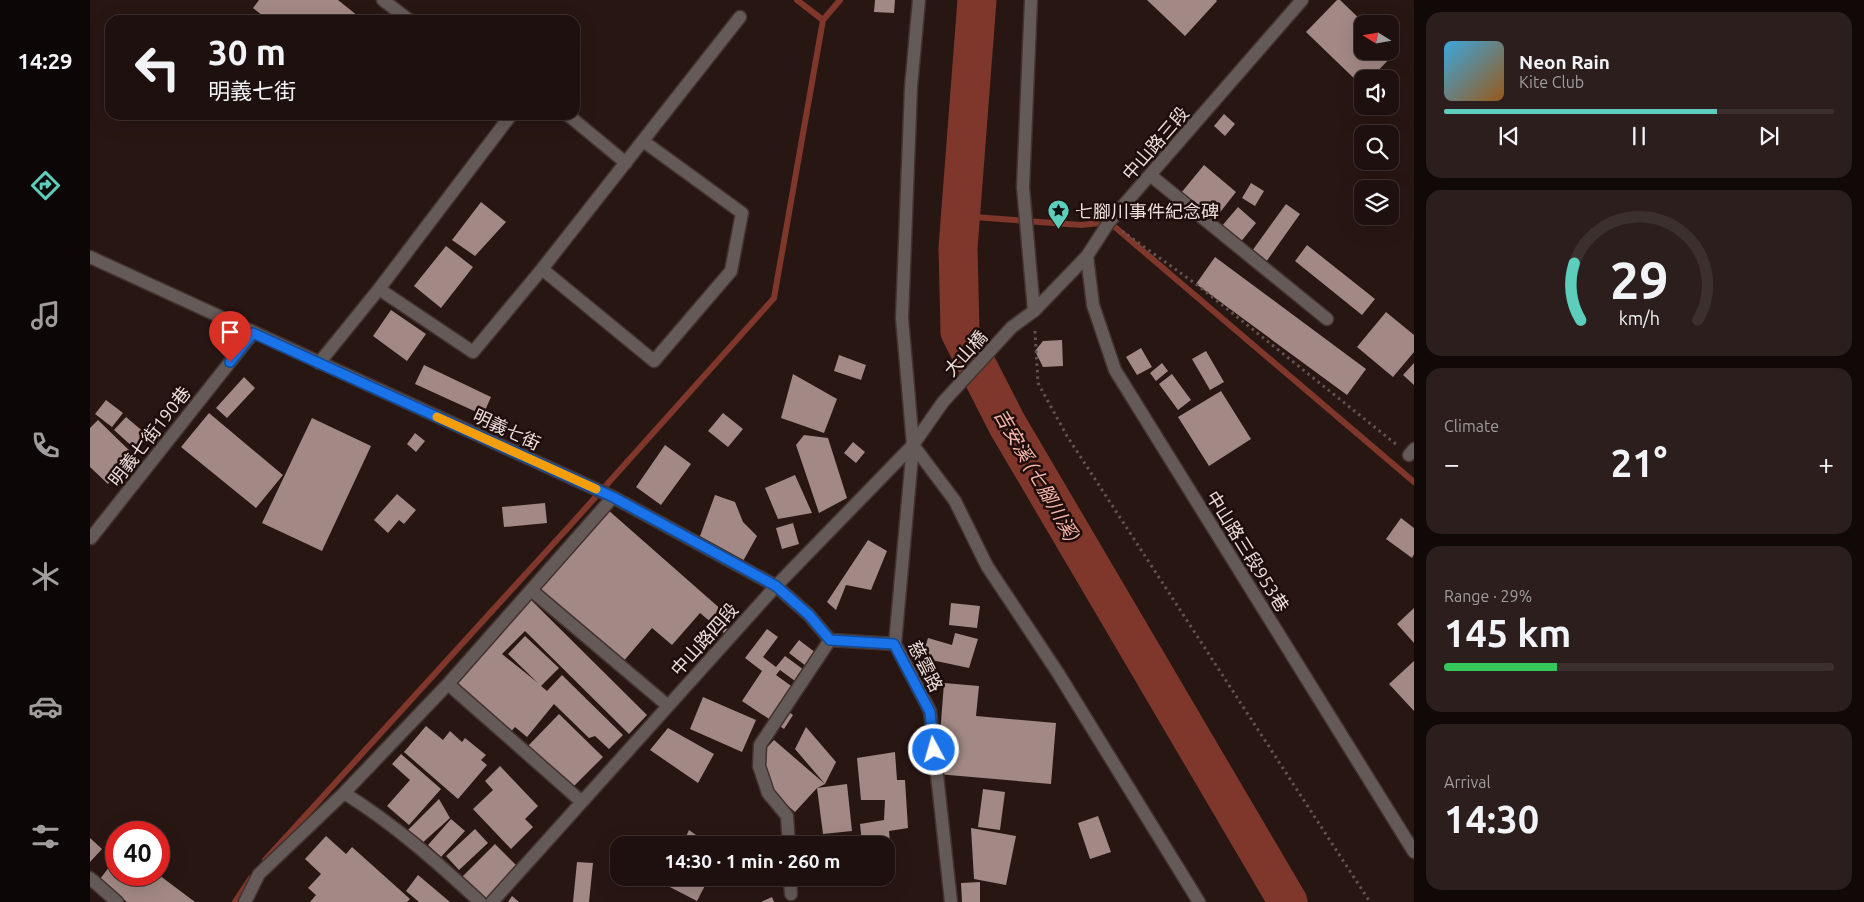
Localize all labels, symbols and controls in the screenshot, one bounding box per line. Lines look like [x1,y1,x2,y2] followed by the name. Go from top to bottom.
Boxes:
[1354,15,1399,60] north arrow
[1354,15,1399,225] map controls
[208,32,286,72] text: 30 m
[125,35,190,100] icon: left
[17,48,73,73] text: 14:29
[1519,51,1610,73] text: Neon Rain
[1354,70,1399,115] button: sound
[1519,73,1584,91] text: Kite Club
[208,78,296,103] text: 明義七街
[1118,102,1192,184] street label: 中山路三段
[1495,122,1523,150] icon: previous
[1625,122,1653,150] icon: pause
[1755,122,1783,150] icon: next
[1354,125,1399,170] button: search
[28,168,63,203] icon: directions
[1354,180,1399,225] button: layers
[1047,199,1071,230] place icon: 七腳川事件紀念碑
[1075,201,1219,221] place label: 七腳川事件紀念碑
[1610,251,1668,309] text: 29
[28,298,63,333] icon: music
[1618,308,1660,328] text: km/h
[209,311,251,362] pin
[216,318,244,346] icon: arrive
[940,326,990,380] street label: 大山橋
[104,382,194,490] street label: 明義七街190巷
[470,405,544,453] street label: 明義七街
[990,405,1084,545] water label: 吉安溪 (七腳川溪)
[1444,417,1499,435] text: Climate
[28,428,63,463] icon: phone
[1611,442,1667,484] text: 21°
[1444,448,1460,479] text: −
[1818,448,1834,479] text: +
[1203,487,1293,615] street label: 中山路三段953巷
[28,559,63,594] icon: climate
[1444,587,1532,605] text: Range · 29%
[666,599,742,679] street label: 中山路四段
[1444,612,1571,654] text: 145 km
[905,637,947,695] street label: 慈雲路
[28,689,63,724] icon: car
[907,723,959,775] position arrow
[1444,773,1491,791] text: Arrival
[1444,798,1539,840] text: 14:30
[28,819,63,854] icon: filters
[105,821,170,886] speed limit sign: 40
[665,850,840,872] text: 14:30 · 1 min · 260 m

